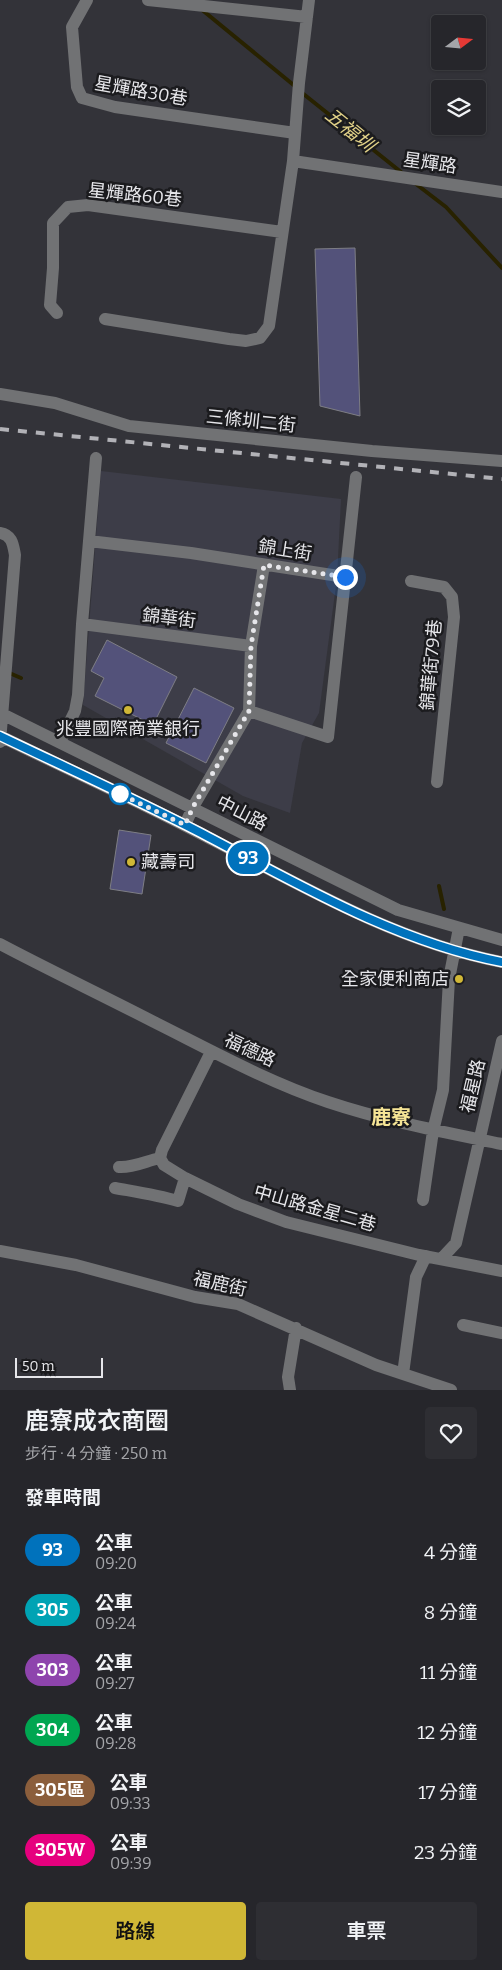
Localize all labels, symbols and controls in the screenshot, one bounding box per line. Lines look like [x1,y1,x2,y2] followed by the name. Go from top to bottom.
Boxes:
[431,15,486,70] north arrow
[431,15,486,135] map controls
[93,72,189,110] street label: 星輝路30巷
[431,80,486,135] button: layers
[321,103,382,159] water label: 五福圳
[402,148,458,178] street label: 星輝路
[87,179,183,211] street label: 星輝路60巷
[205,405,297,437] street label: 三條圳二街
[257,535,313,565] street label: 錦上街
[333,565,358,590] your location
[141,604,197,632] street label: 錦華街
[416,619,446,711] street label: 錦華街79巷
[122,704,134,716] marker: 兆豐國際商業銀行
[56,718,200,740] place label: 兆豐國際商業銀行
[109,783,131,805] unlabelled marker
[213,791,271,835] street label: 中山路
[226,842,270,874] line badge: 93
[238,847,258,869] text: 93
[141,851,195,873] place label: 藏壽司
[125,856,137,868] marker: 藏壽司
[341,968,449,990] place label: 全家便利商店
[453,973,465,985] marker: 全家便利商店
[221,1029,279,1071] street label: 福德路
[456,1057,490,1115] street label: 福星路
[371,1105,411,1129] district label: 鹿寮
[251,1180,379,1236] street label: 中山路金星二巷
[191,1267,249,1301] street label: 福鹿街
[15,1355,102,1378] scale bar
[22,1358,55,1375] text: 50 m
[25,1407,169,1435] text: 鹿寮成衣商圈
[425,1407,477,1459] button: heart
[25,1444,167,1463] text: 步行 · 4 分鐘 · 250 m
[25,1486,101,1509] text: 發車時間
[95,1531,133,1554] text: 公車
[42,1539,63,1561] text: 93
[424,1541,477,1564] text: 4 分鐘
[95,1554,137,1573] text: 09:20
[95,1591,133,1614] text: 公車
[37,1599,68,1621] text: 305
[424,1601,477,1624] text: 8 分鐘
[95,1614,136,1633] text: 09:24
[95,1651,133,1674] text: 公車
[36,1659,69,1681] text: 303
[420,1661,477,1684] text: 11 分鐘
[95,1674,135,1693] text: 09:27
[95,1711,133,1734] text: 公車
[36,1719,69,1741] text: 304
[417,1721,477,1744] text: 12 分鐘
[95,1734,136,1753] text: 09:28
[110,1771,148,1794] text: 公車
[35,1779,85,1801] text: 305區
[418,1781,477,1804] text: 17 分鐘
[110,1794,151,1813] text: 09:33
[110,1831,148,1854] text: 公車
[35,1839,85,1861] text: 305W
[414,1841,477,1864] text: 23 分鐘
[110,1854,152,1873] text: 09:39
[25,1902,246,1960] button: 路線
[256,1902,477,1960] button: 車票

